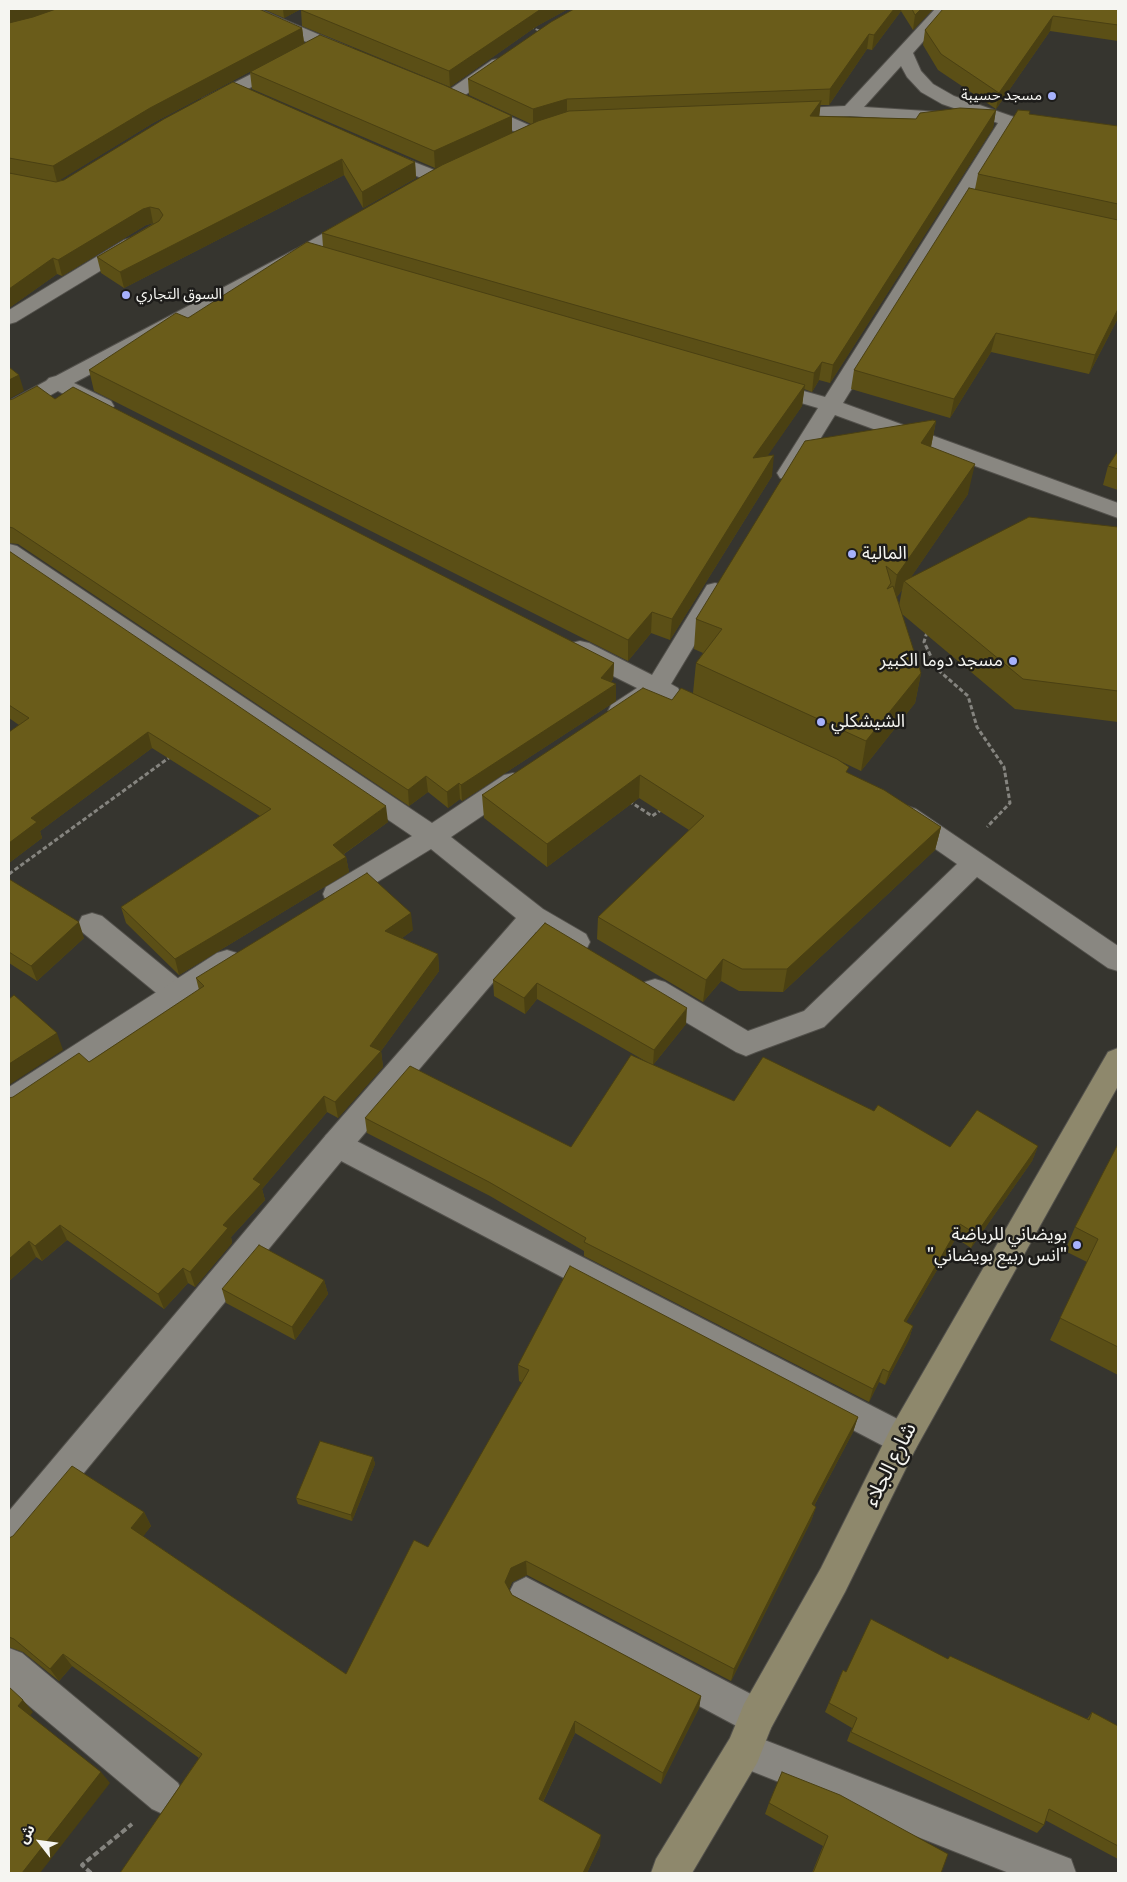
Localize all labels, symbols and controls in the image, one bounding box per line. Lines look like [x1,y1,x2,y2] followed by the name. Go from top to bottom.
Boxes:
[961,87,1042,105] place label: مسجد حسيبة
[1046,90,1058,102] marker: مسجد حسيبة
[136,286,222,304] place label: السوق التجاري
[120,289,132,301] marker: السوق التجاري
[862,543,907,565] place label: المالية
[846,548,858,560] marker: المالية
[880,650,1003,672] place label: مسجد دوما الكبير
[1007,655,1019,667] marker: مسجد دوما الكبير
[831,711,905,733] place label: الشيشكلي
[815,716,827,728] marker: الشيشكلي
[927,1224,1067,1266] place label: بويضاني للرياضة "انس ربيع بويضاني"
[1071,1239,1083,1251] marker: بويضاني للرياضة "انس ربيع بويضاني"
[859,1419,923,1511] street label: شارع الجلاء
[15,1817,65,1867] north arrow
[14,1822,39,1847] text: ش

